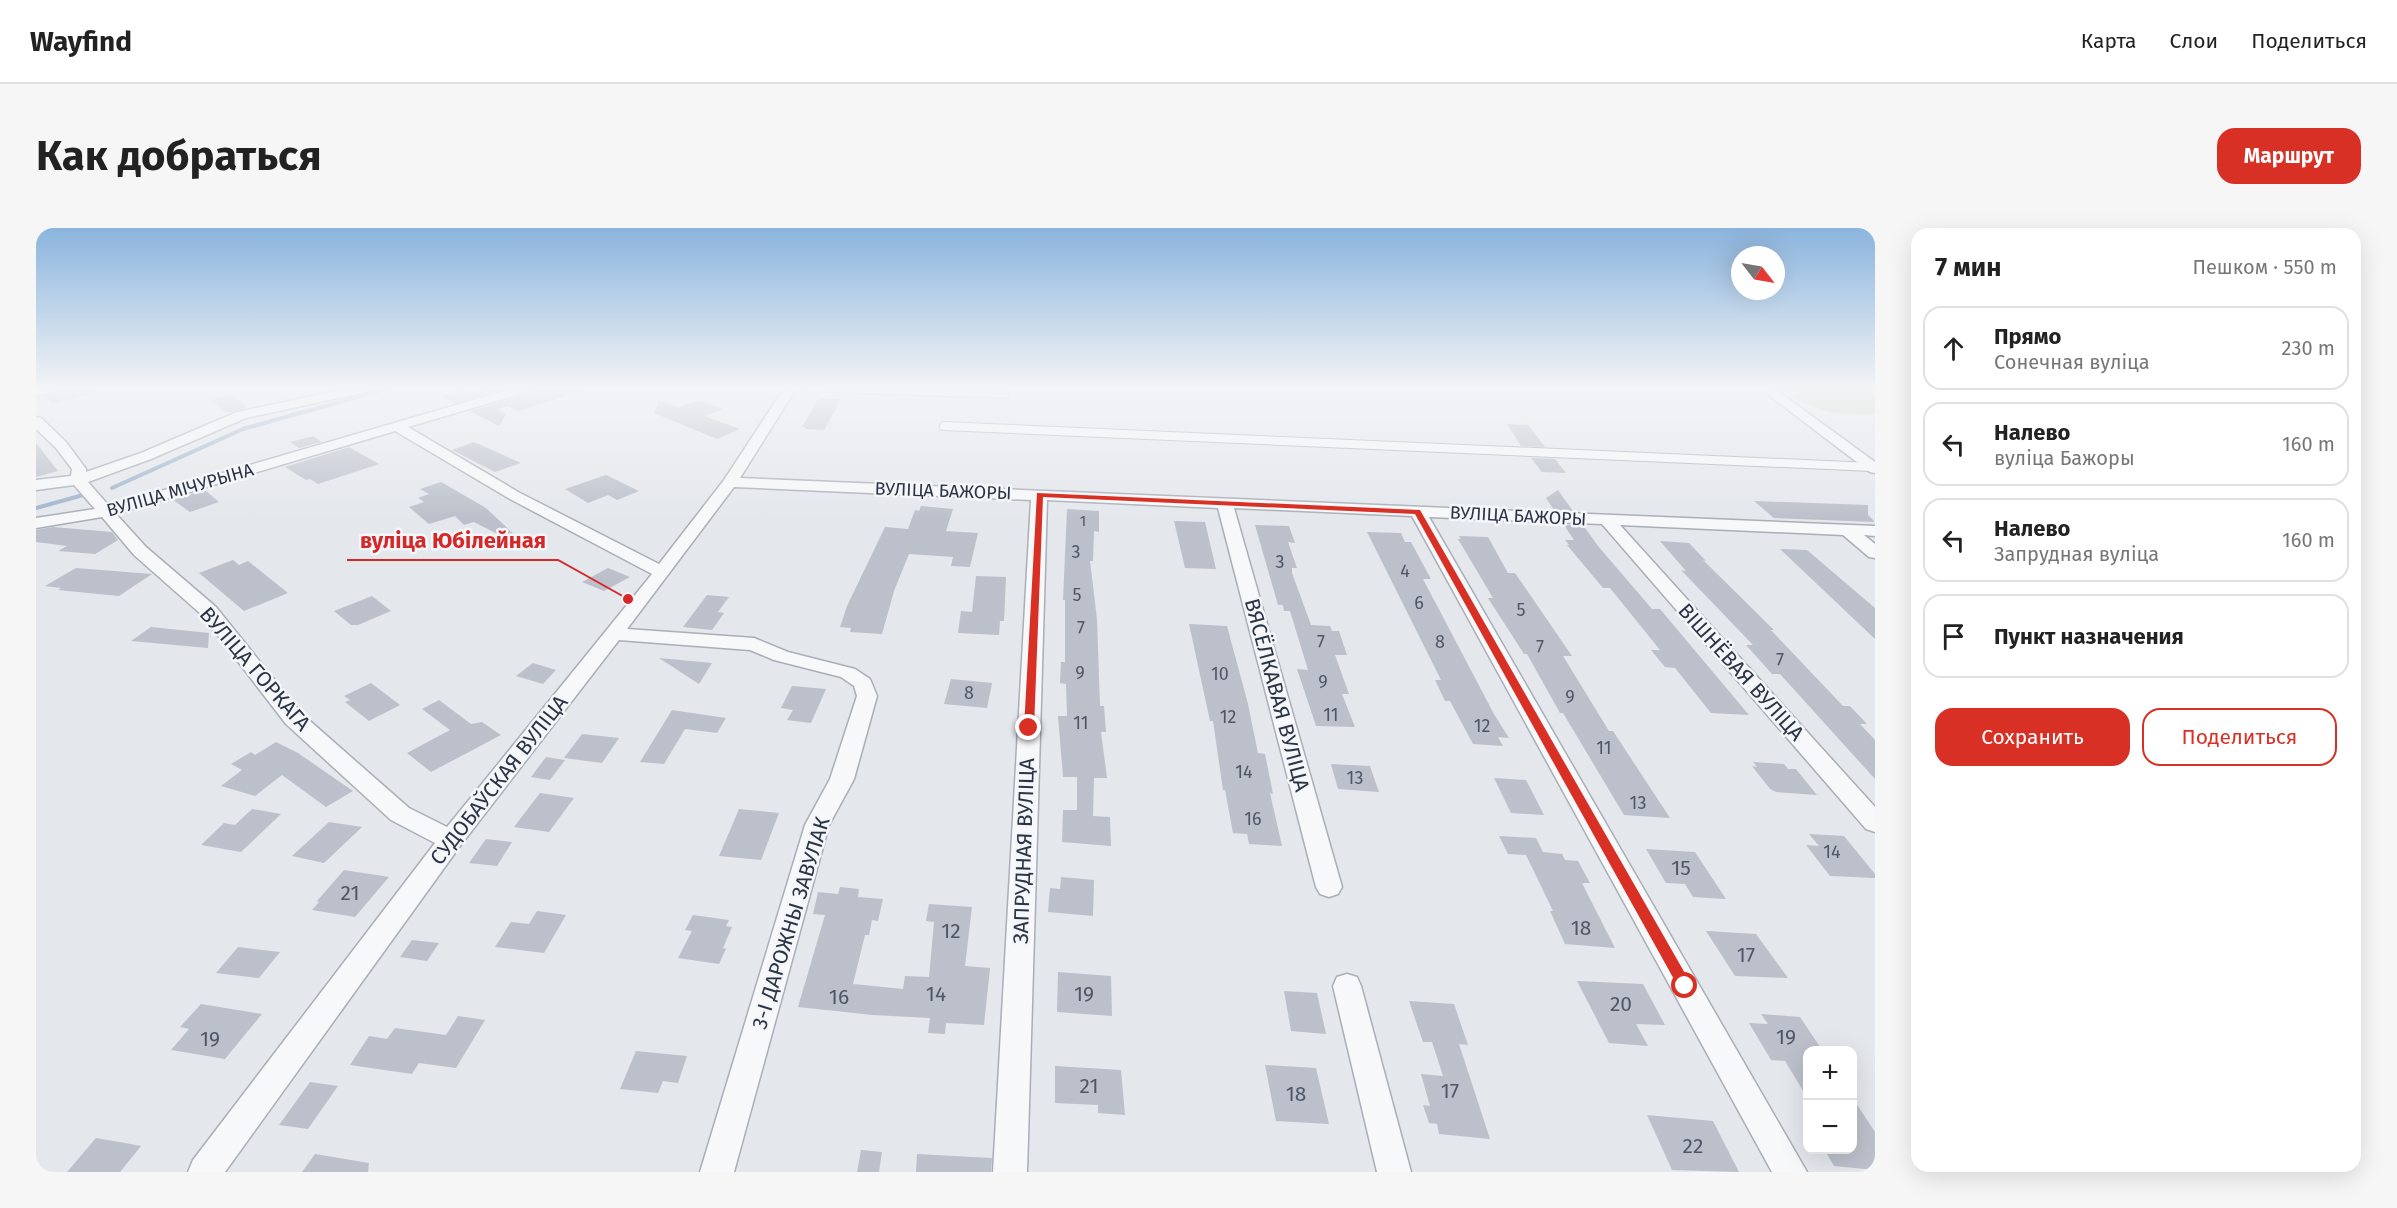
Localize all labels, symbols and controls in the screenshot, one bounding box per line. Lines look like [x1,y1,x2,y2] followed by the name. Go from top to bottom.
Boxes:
[30,25,132,58] text: Wayfind
[2081,28,2137,54] text: Карта
[2170,28,2218,54] text: Слои
[2251,28,2367,54] text: Поделиться
[2217,128,2361,184] button: Маршрут
[36,131,322,181] text: Как добраться
[1731,246,1785,300] north arrow
[1935,252,2001,283] text: 7 мин
[2192,255,2337,279] text: Пешком · 550 m
[1994,323,2061,350] text: Прямо
[1937,332,1970,365] icon: ahead
[2282,336,2335,360] text: 230 m
[1994,350,2150,374] text: Сонечная вуліца
[1994,419,2070,446] text: Налево
[1937,428,1970,461] icon: left
[2282,432,2335,456] text: 160 m
[1994,446,2135,470] text: вуліца Бажоры
[104,458,257,522] street label: ВУЛІЦА МІЧУРЫНА
[874,478,1012,504] street label: ВУЛІЦА БАЖОРЫ
[1449,501,1587,531] street label: ВУЛІЦА БАЖОРЫ
[1080,512,1086,530] house number: 1
[1994,515,2070,542] text: Налево
[347,520,558,560] callout: вуліца Юбілейная
[1937,524,1970,557] icon: left
[360,527,546,554] text: вуліца Юбілейная
[2282,528,2335,552] text: 160 m
[1072,541,1080,563] house number: 3
[1994,542,2159,566] text: Запрудная вуліца
[1276,551,1284,573] house number: 3
[1400,560,1410,582] house number: 4
[1072,584,1082,606] house number: 5
[1414,592,1424,614] house number: 6
[1239,596,1315,794] street label: ВЯСЁЛКАВАЯ ВУЛІЦА
[1672,598,1810,746] street label: ВІШНЁВАЯ ВУЛІЦА
[1516,599,1526,621] house number: 5
[194,602,316,736] street label: ВУЛІЦА ГОРКАГА
[1077,617,1085,639] house number: 7
[1937,620,1970,653] icon: arrive
[1994,623,2184,650] text: Пункт назначения
[1317,631,1325,653] house number: 7
[1435,631,1445,653] house number: 8
[1536,636,1544,658] house number: 7
[1776,649,1784,671] house number: 7
[1075,662,1085,684] house number: 9
[1211,663,1229,685] house number: 10
[1318,671,1328,693] house number: 9
[964,682,974,704] house number: 8
[1565,686,1575,708] house number: 9
[425,690,573,870] street label: СУДОБАЎСКАЯ ВУЛІЦА
[1323,704,1339,726] house number: 11
[1220,706,1236,728] house number: 12
[1935,708,2130,766] button: Сохранить
[2142,708,2337,766] button: Поделиться
[1073,712,1089,734] house number: 11
[1015,714,1041,740] route end
[1474,715,1490,737] house number: 12
[1596,737,1612,759] house number: 11
[1008,757,1040,945] street label: ЗАПРУДНАЯ ВУЛІЦА
[1235,761,1253,783] house number: 14
[1347,767,1363,789] house number: 13
[1630,792,1646,814] house number: 13
[1244,808,1262,830] house number: 16
[746,813,836,1032] street label: 3-І ДАРОЖНЫ ЗАВУЛАК
[1823,841,1841,863] house number: 14
[1671,855,1691,881] house number: 15
[341,880,359,906] house number: 21
[1571,915,1591,941] house number: 18
[941,918,961,944] house number: 12
[1737,942,1755,968] house number: 17
[1671,972,1697,998] route start
[926,981,946,1007] house number: 14
[1074,981,1094,1007] house number: 19
[829,984,849,1010] house number: 16
[1610,991,1632,1017] house number: 20
[1776,1024,1796,1050] house number: 19
[200,1026,220,1052] house number: 19
[1803,1046,1857,1154] map controls
[1803,1046,1857,1100] button: +
[1080,1073,1098,1099] house number: 21
[1441,1078,1459,1104] house number: 17
[1286,1081,1306,1107] house number: 18
[1803,1100,1857,1154] button: −
[1683,1133,1703,1159] house number: 22

